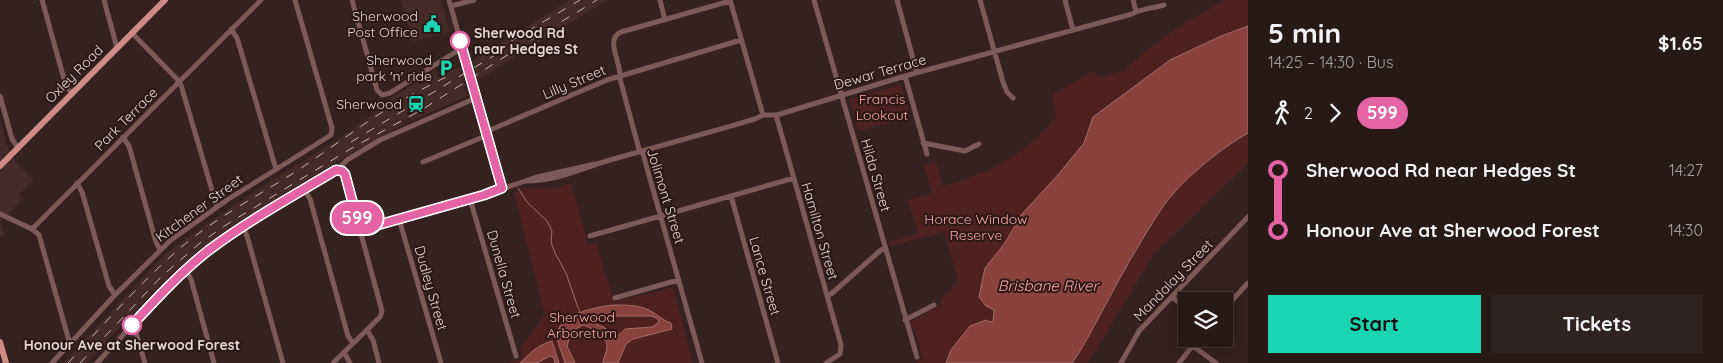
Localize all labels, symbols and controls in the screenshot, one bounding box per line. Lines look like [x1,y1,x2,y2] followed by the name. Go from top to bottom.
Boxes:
[347,7,418,41] place label: Sherwood Post Office
[422,14,442,34] public building icon: Sherwood Post Office
[1268,15,1341,50] text: 5 min
[474,24,579,58] place label: Sherwood Rd near Hedges St
[450,31,470,51] marker: Sherwood Rd near Hedges St
[1658,31,1703,55] text: $1.65
[41,41,107,107] street label: Oxley Road
[832,50,928,94] street label: Dewar Terrace
[356,51,432,85] place label: Sherwood park 'n' ride
[1268,52,1393,72] text: 14:25 – 14:30 · Bus
[436,58,456,78] parking icon: Sherwood park 'n' ride
[540,61,608,103] street label: Lilly Street
[91,83,162,154] street label: Park Terrace
[856,90,909,124] park label: Francis Lookout
[406,94,426,114] station icon: Sherwood
[336,95,402,113] place label: Sherwood
[1268,99,1296,127] icon: walk
[1321,99,1349,127] icon: forward
[1367,101,1398,124] text: 599
[1304,103,1313,123] text: 2
[857,136,895,214] street label: Hilda Street
[643,146,689,246] street label: Jolimont Street
[1306,158,1576,182] text: Sherwood Rd near Hedges St
[1669,160,1703,180] text: 14:27
[152,170,246,246] street label: Kitchener Street
[797,180,843,282] street label: Hamilton Street
[328,202,386,234] line badge: 599
[342,206,372,229] text: 599
[924,210,1028,244] park label: Horace Window Reserve
[1306,218,1600,242] text: Honour Ave at Sherwood Forest
[1668,220,1703,240] text: 14:30
[483,228,525,320] street label: Dunella Street
[745,234,785,318] street label: Lance Street
[1129,235,1217,325] street label: Mandalay Street
[410,243,452,333] street label: Dudley Street
[998,276,1101,295] water label: Brisbane River
[1178,292,1233,347] map controls
[1178,292,1233,347] button: layers
[1268,295,1481,353] button: Start
[1491,295,1703,353] button: Tickets
[547,308,617,342] park label: Sherwood Arboretum
[122,315,142,335] marker: Honour Ave at Sherwood Forest
[24,336,241,354] place label: Honour Ave at Sherwood Forest

